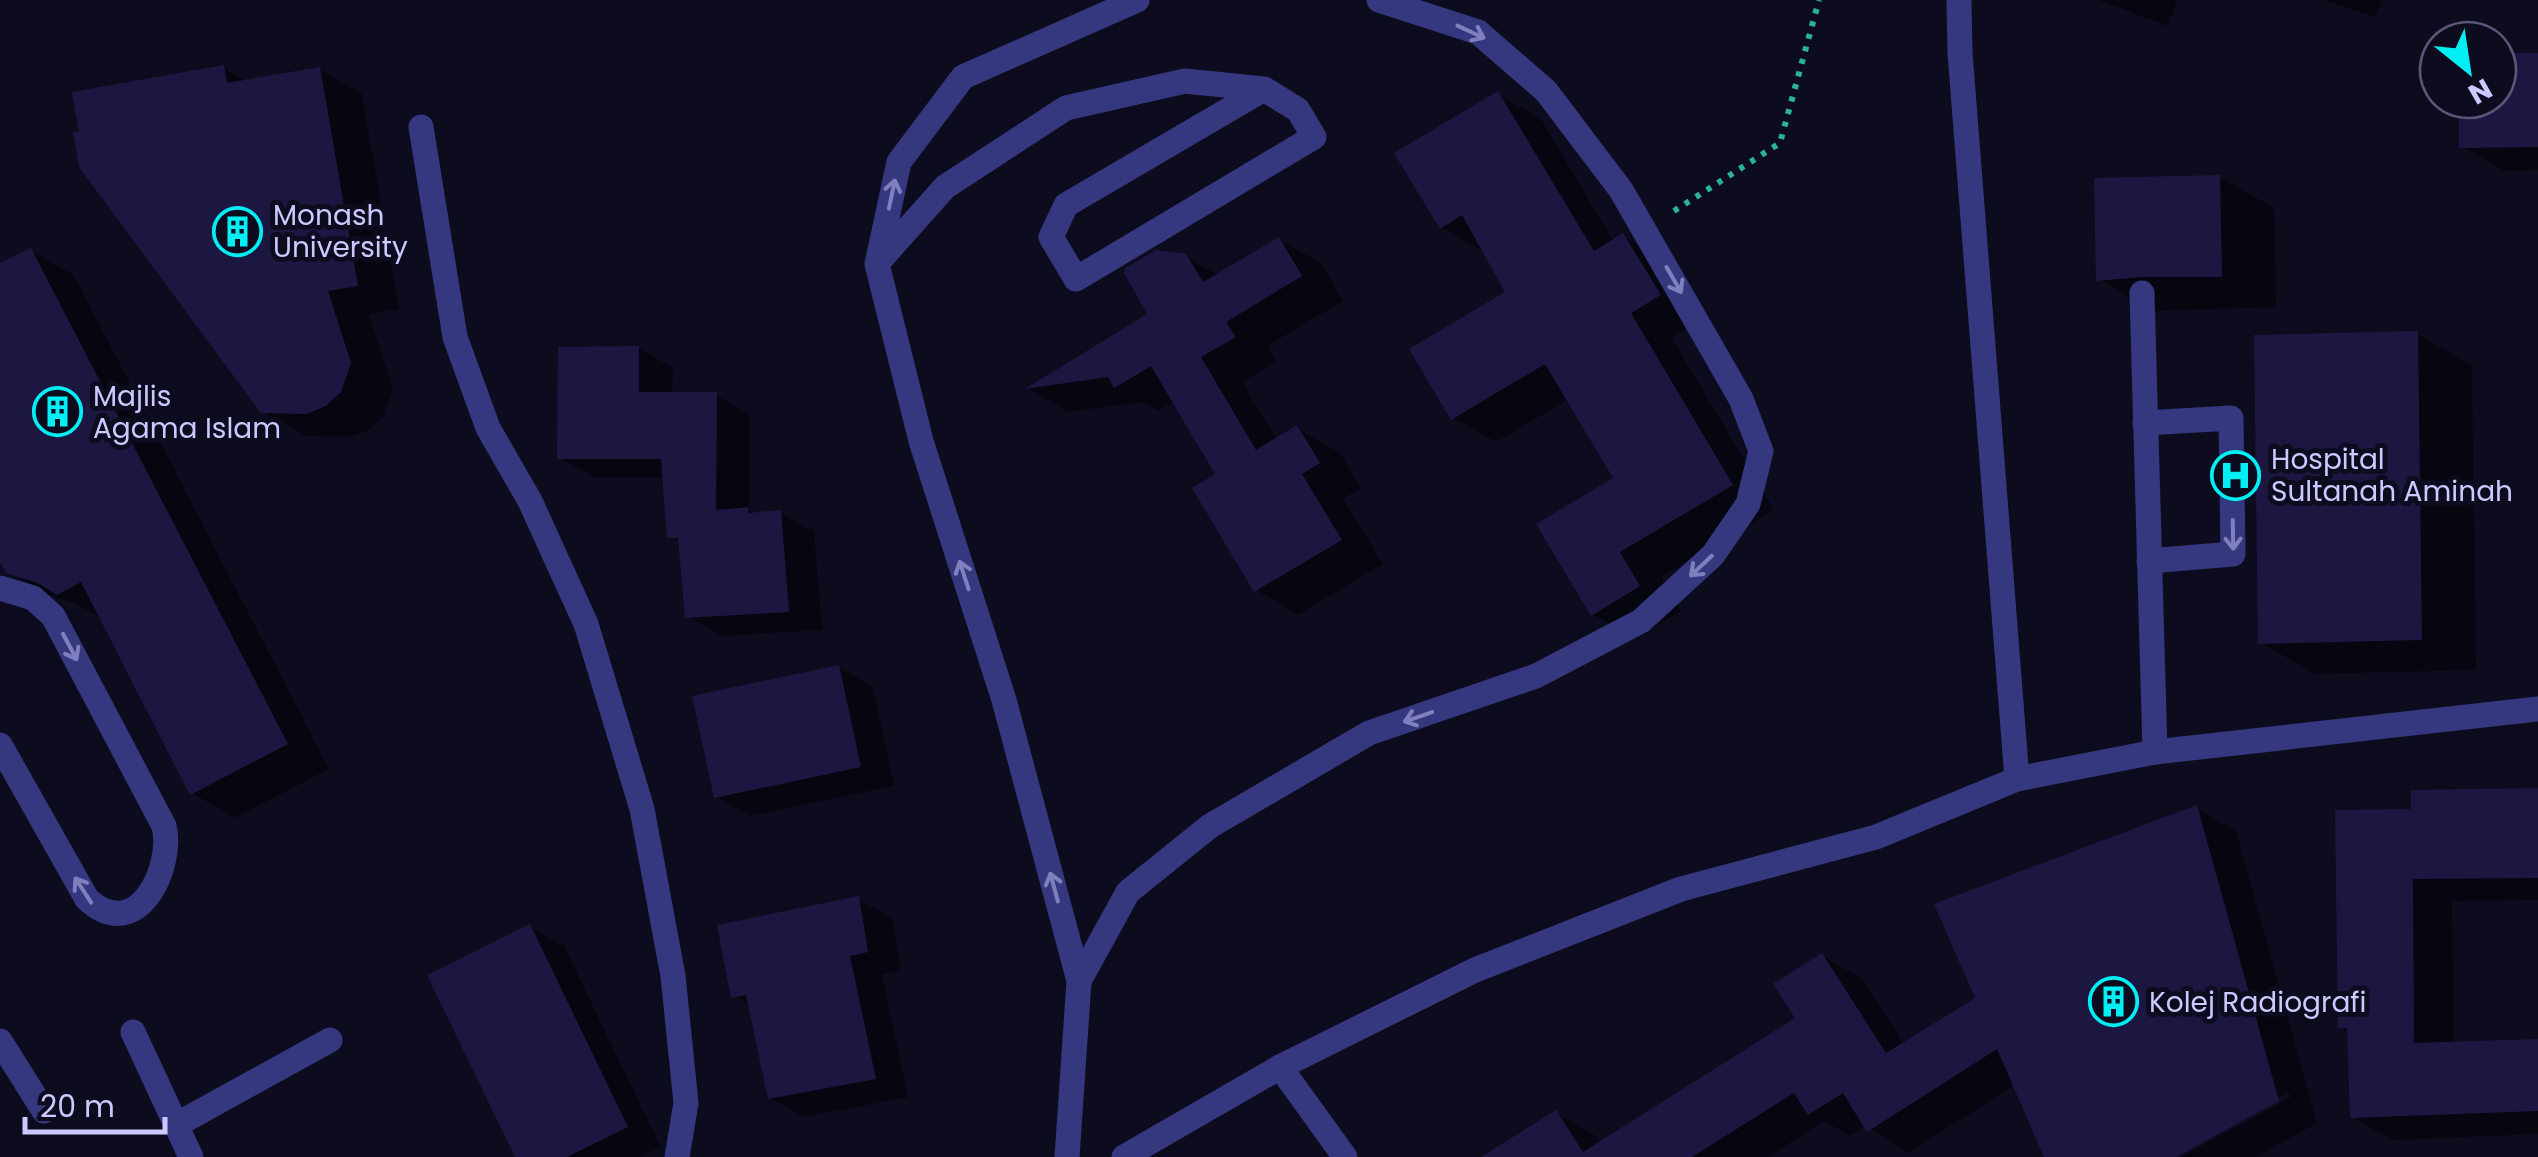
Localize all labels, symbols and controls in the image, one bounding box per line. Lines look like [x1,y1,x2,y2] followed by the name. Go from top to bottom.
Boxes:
[2418,20,2518,120] north arrow
[1455,24,1485,43] one-way arrow
[2461,69,2499,113] text: N
[884,179,902,211] one-way arrow
[273,196,408,267] place label: Monash University
[212,205,264,257] building icon: Monash University
[1664,265,1684,294] one-way arrow
[93,377,281,448] place label: Majlis Agama Islam
[32,386,84,438] building icon: Majlis Agama Islam
[2271,440,2513,511] place label: Hospital Sultanah Aminah
[2210,449,2262,501] hospital icon: Hospital Sultanah Aminah
[2224,518,2242,550] one-way arrow
[1689,554,1714,577] one-way arrow
[954,560,972,591] one-way arrow
[61,632,80,662] one-way arrow
[1402,709,1434,727] one-way arrow
[1044,872,1063,903] one-way arrow
[73,876,94,904] one-way arrow
[2088,976,2140,1028] building icon: Kolej Radiografi
[2149,983,2366,1022] place label: Kolej Radiografi
[25,1072,165,1134] scale bar
[40,1085,115,1128] text: 20 m

